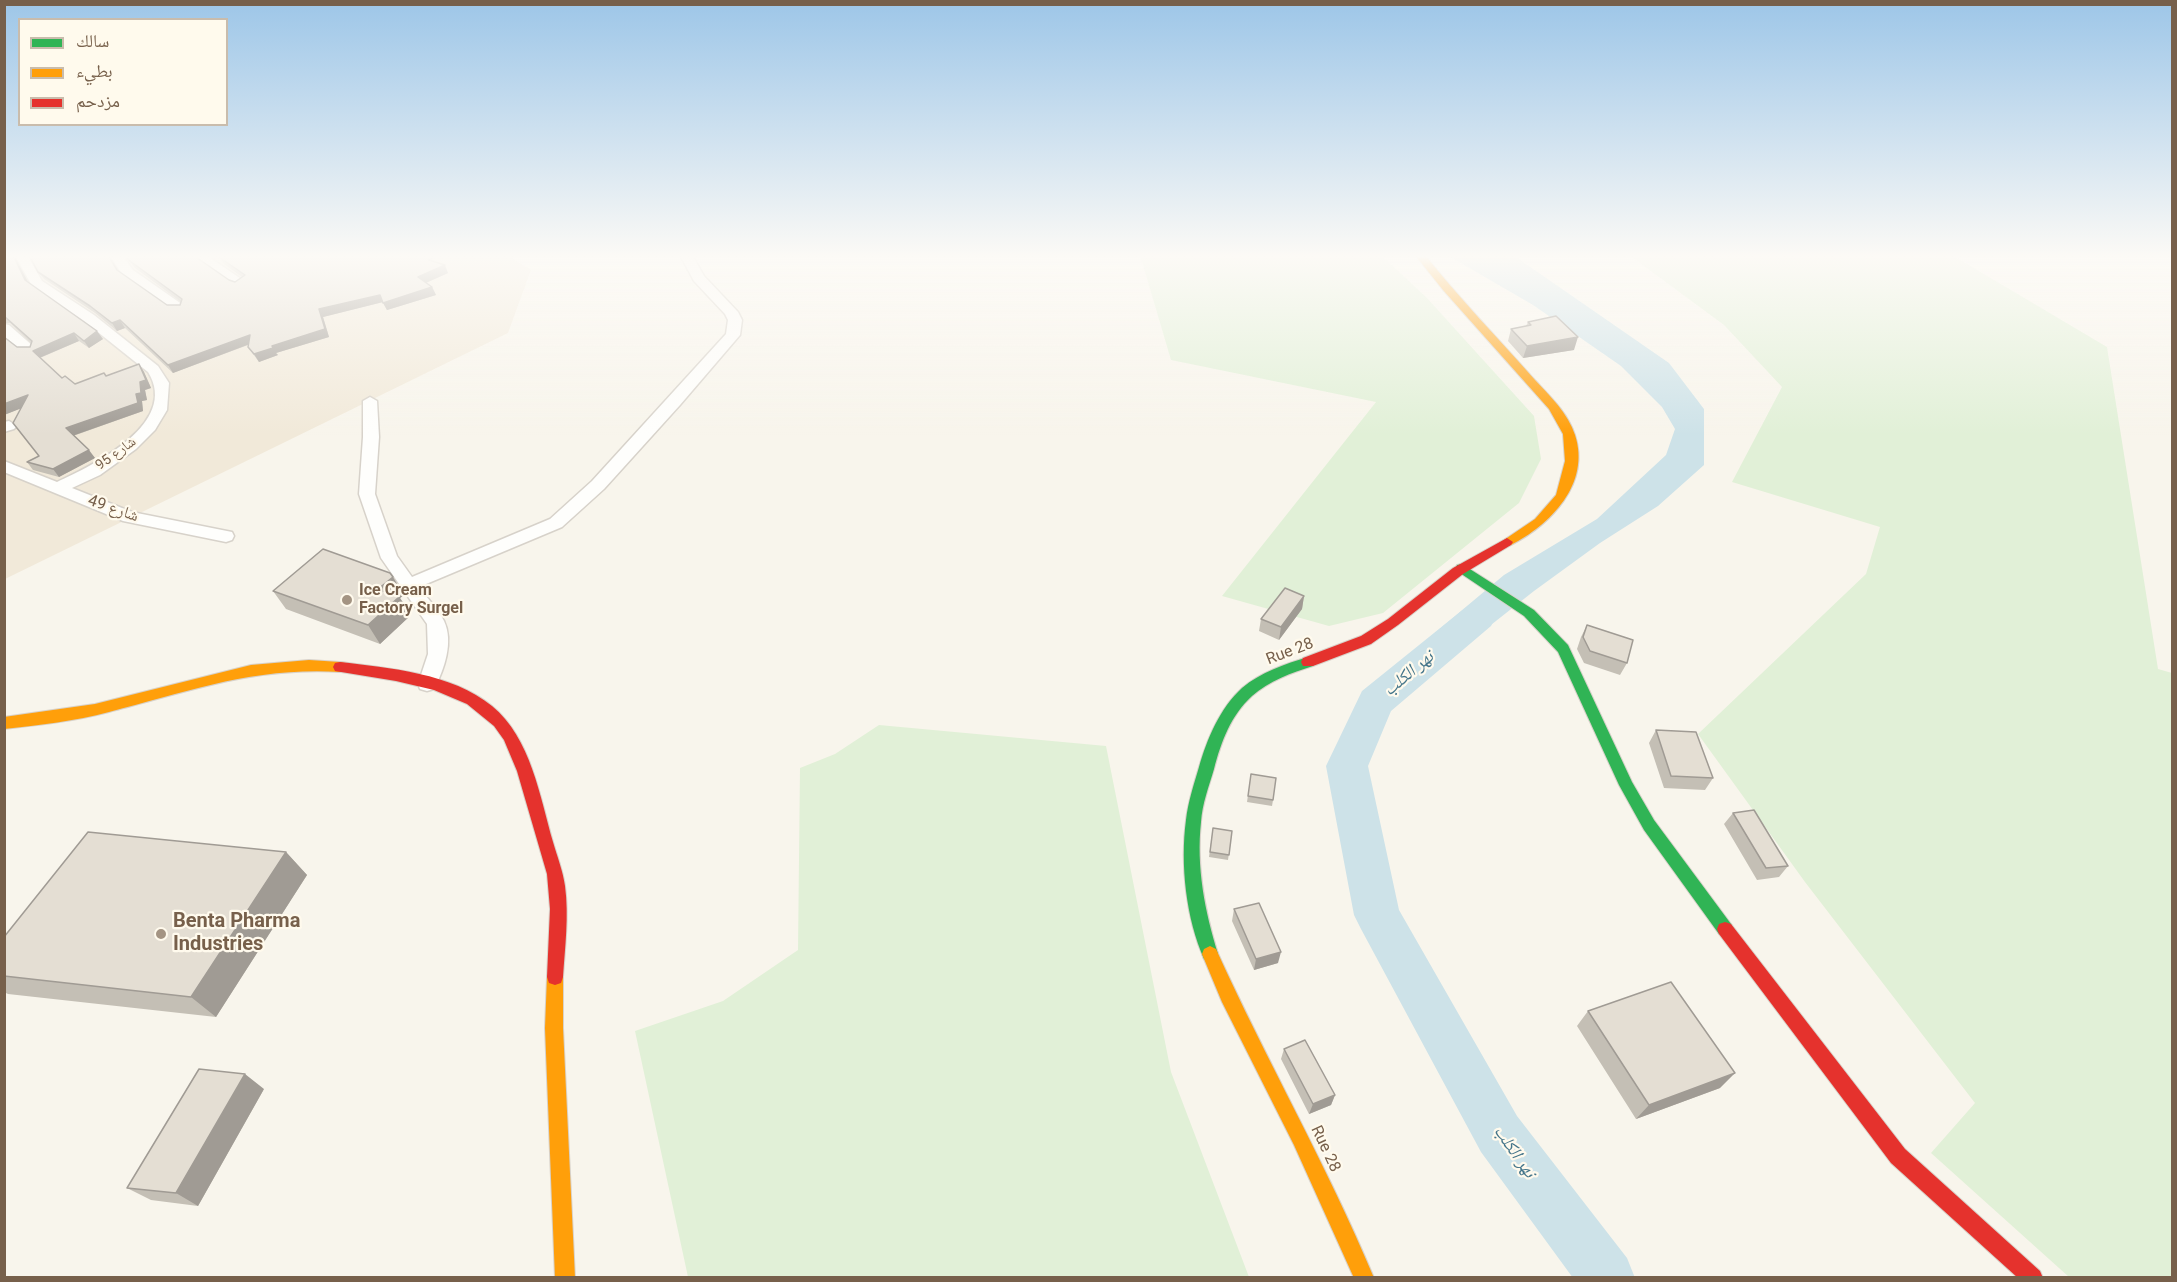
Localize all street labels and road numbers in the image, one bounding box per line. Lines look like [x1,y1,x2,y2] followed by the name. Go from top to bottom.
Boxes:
[93,434,139,474] street label: شارع 95
[85,491,141,527] street label: شارع 49
[1264,634,1316,670] street label: Rue 28
[1306,1123,1344,1175] street label: Rue 28

